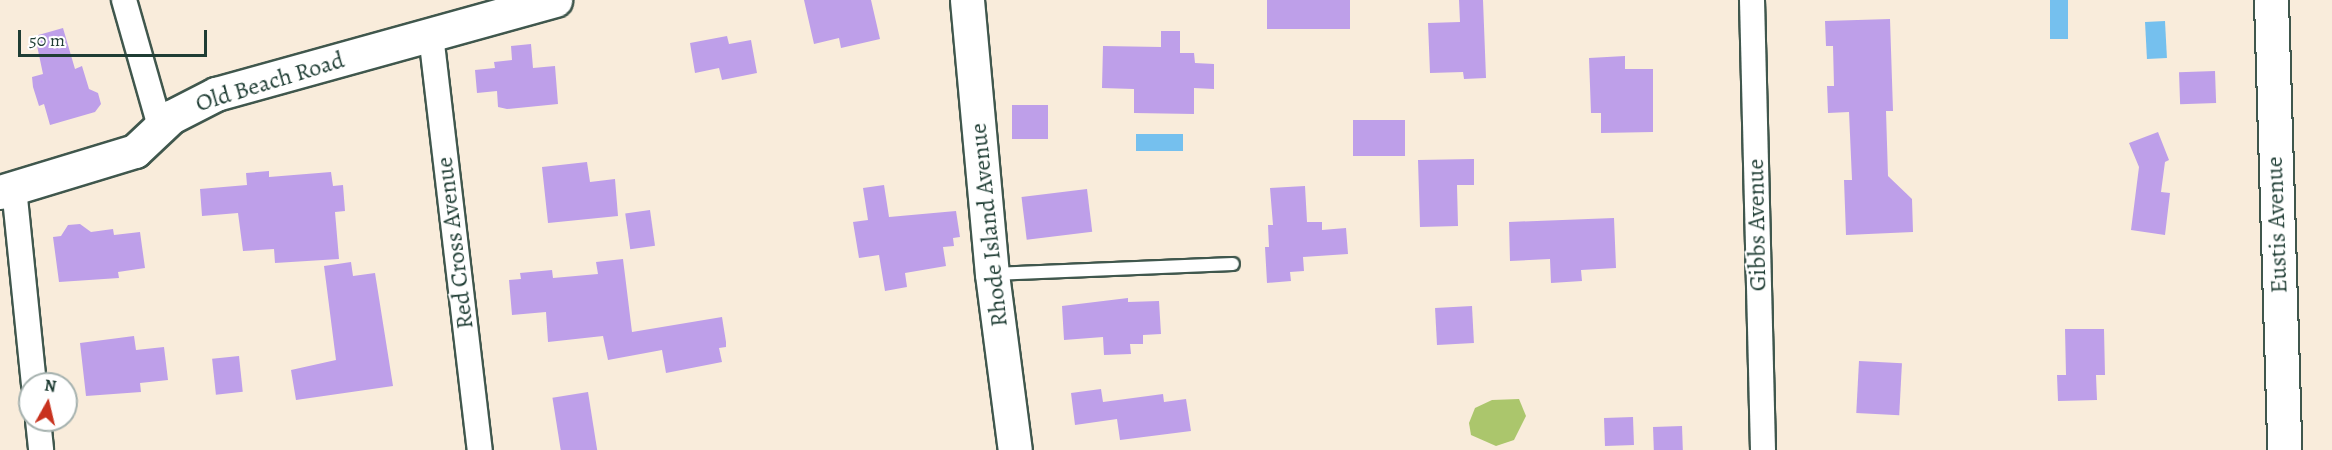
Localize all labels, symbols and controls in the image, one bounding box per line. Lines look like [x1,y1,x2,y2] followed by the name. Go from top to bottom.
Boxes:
[21,18,210,56] scale bar
[29,28,65,52] text: 50 m
[192,46,348,118] street label: Old Beach Road
[964,122,1014,328] street label: Rhode Island Avenue
[430,155,480,331] street label: Red Cross Avenue
[2260,156,2294,294] street label: Eustis Avenue
[1741,158,1773,292] street label: Gibbs Avenue
[18,372,78,432] north arrow
[43,374,58,398] text: N

